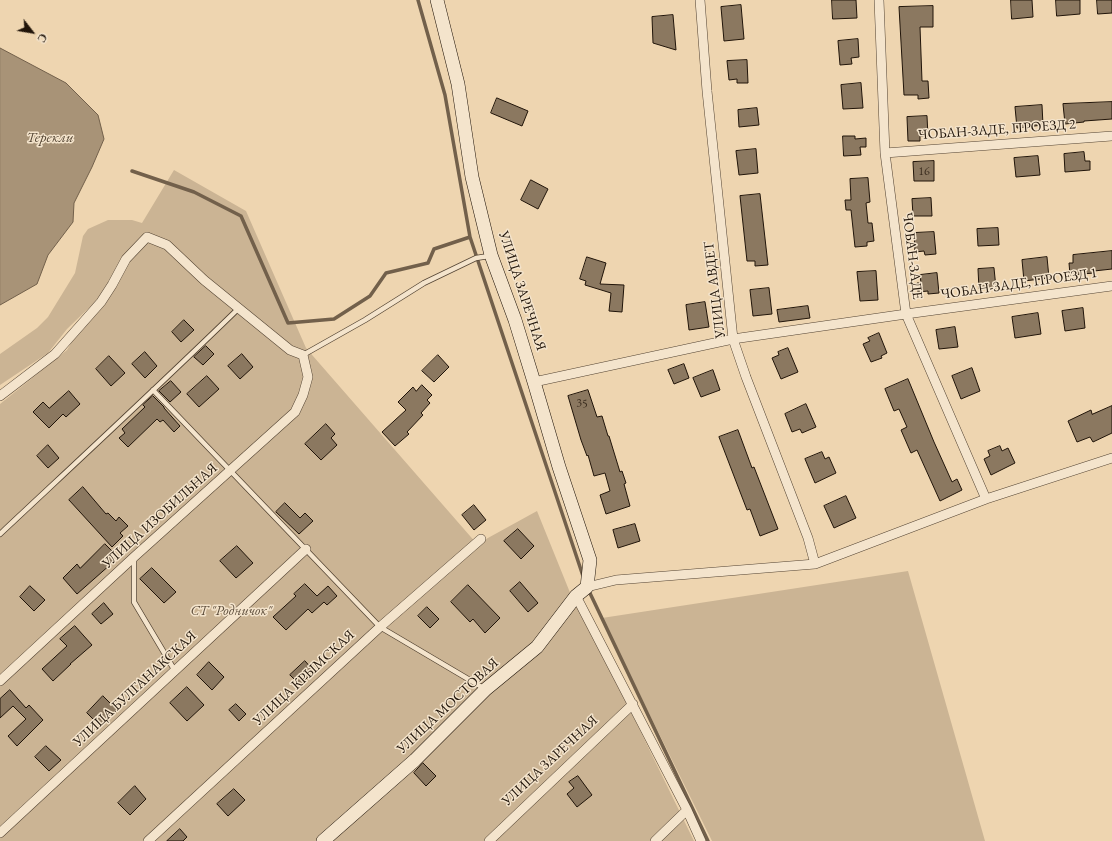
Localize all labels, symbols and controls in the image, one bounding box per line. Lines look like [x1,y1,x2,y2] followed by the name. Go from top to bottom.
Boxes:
[12,12,52,52] north arrow
[34,31,50,45] text: С
[918,116,1076,144] street label: ЧОБАН-ЗАДЕ, ПРОЕЗД 2
[26,129,74,147] water label: Терекли
[918,165,930,179] house number: 16
[898,212,926,300] street label: ЧОБАН-ЗАДЕ
[495,229,549,353] street label: УЛИЦА ЗАРЕЧНАЯ
[701,241,729,339] street label: УЛИЦА АВДЕТ
[940,265,1098,303] street label: ЧОБАН-ЗАДЕ, ПРОЕЗД 1
[576,397,588,411] house number: 35
[99,460,221,572] street label: УЛИЦА ИЗОБИЛЬНАЯ
[190,603,272,619] park label: СТ "Родничок"
[250,627,358,729] street label: УЛИЦА КРЫМСКАЯ
[70,628,200,750] street label: УЛИЦА БУЛГАНАКСКАЯ
[394,655,502,757] street label: УЛИЦА МОСТОВАЯ
[499,712,601,810] street label: УЛИЦА ЗАРЕЧНАЯ

